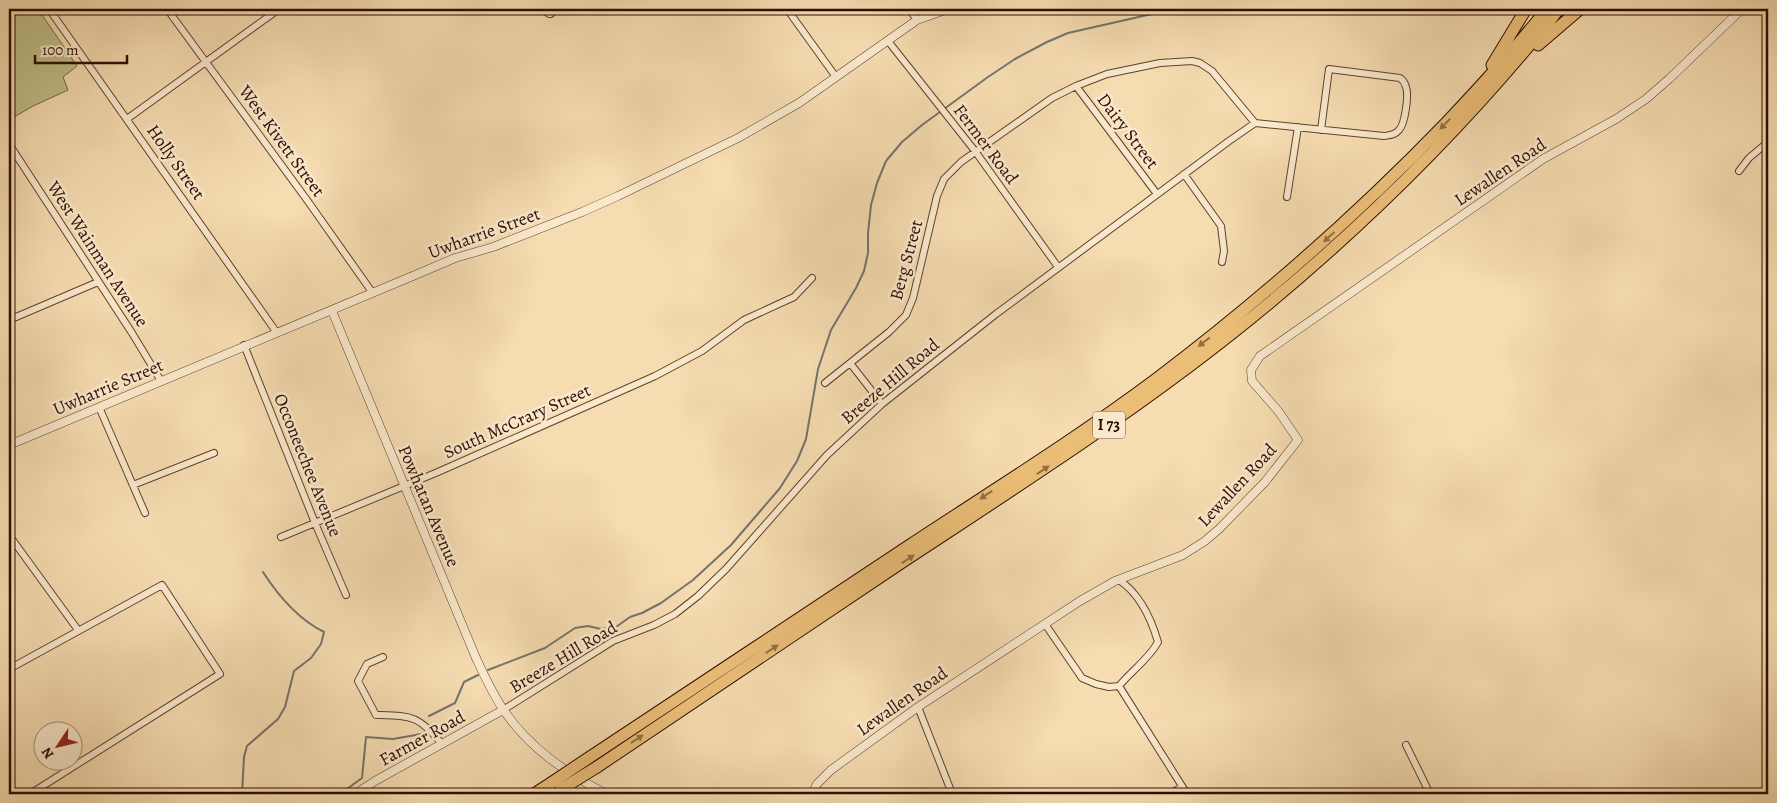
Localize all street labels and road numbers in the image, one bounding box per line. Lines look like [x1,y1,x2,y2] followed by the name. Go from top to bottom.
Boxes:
[233,80,331,202] street label: West Kivett Street
[1092,88,1164,174] street label: Dairy Street
[948,99,1024,189] street label: Fermer Road
[141,120,211,204] street label: Holly Street
[1449,132,1551,212] street label: Lewallen Road
[41,176,154,332] street label: West Wainman Avenue
[425,202,543,264] street label: Uwharrie Street
[884,217,928,303] street label: Berg Street
[836,333,945,429] street label: Breeze Hill Road
[49,353,167,421] street label: Uwharrie Street
[440,378,594,464] street label: South McCrary Street
[268,390,348,540] street label: Occoneechee Avenue
[1093,412,1125,438] road number: I 73
[1192,438,1282,532] street label: Lewallen Road
[393,442,465,570] street label: Powhatan Avenue
[505,615,622,699] street label: Breeze Hill Road
[852,661,952,741] street label: Lewallen Road
[375,704,470,771] street label: Farmer Road

